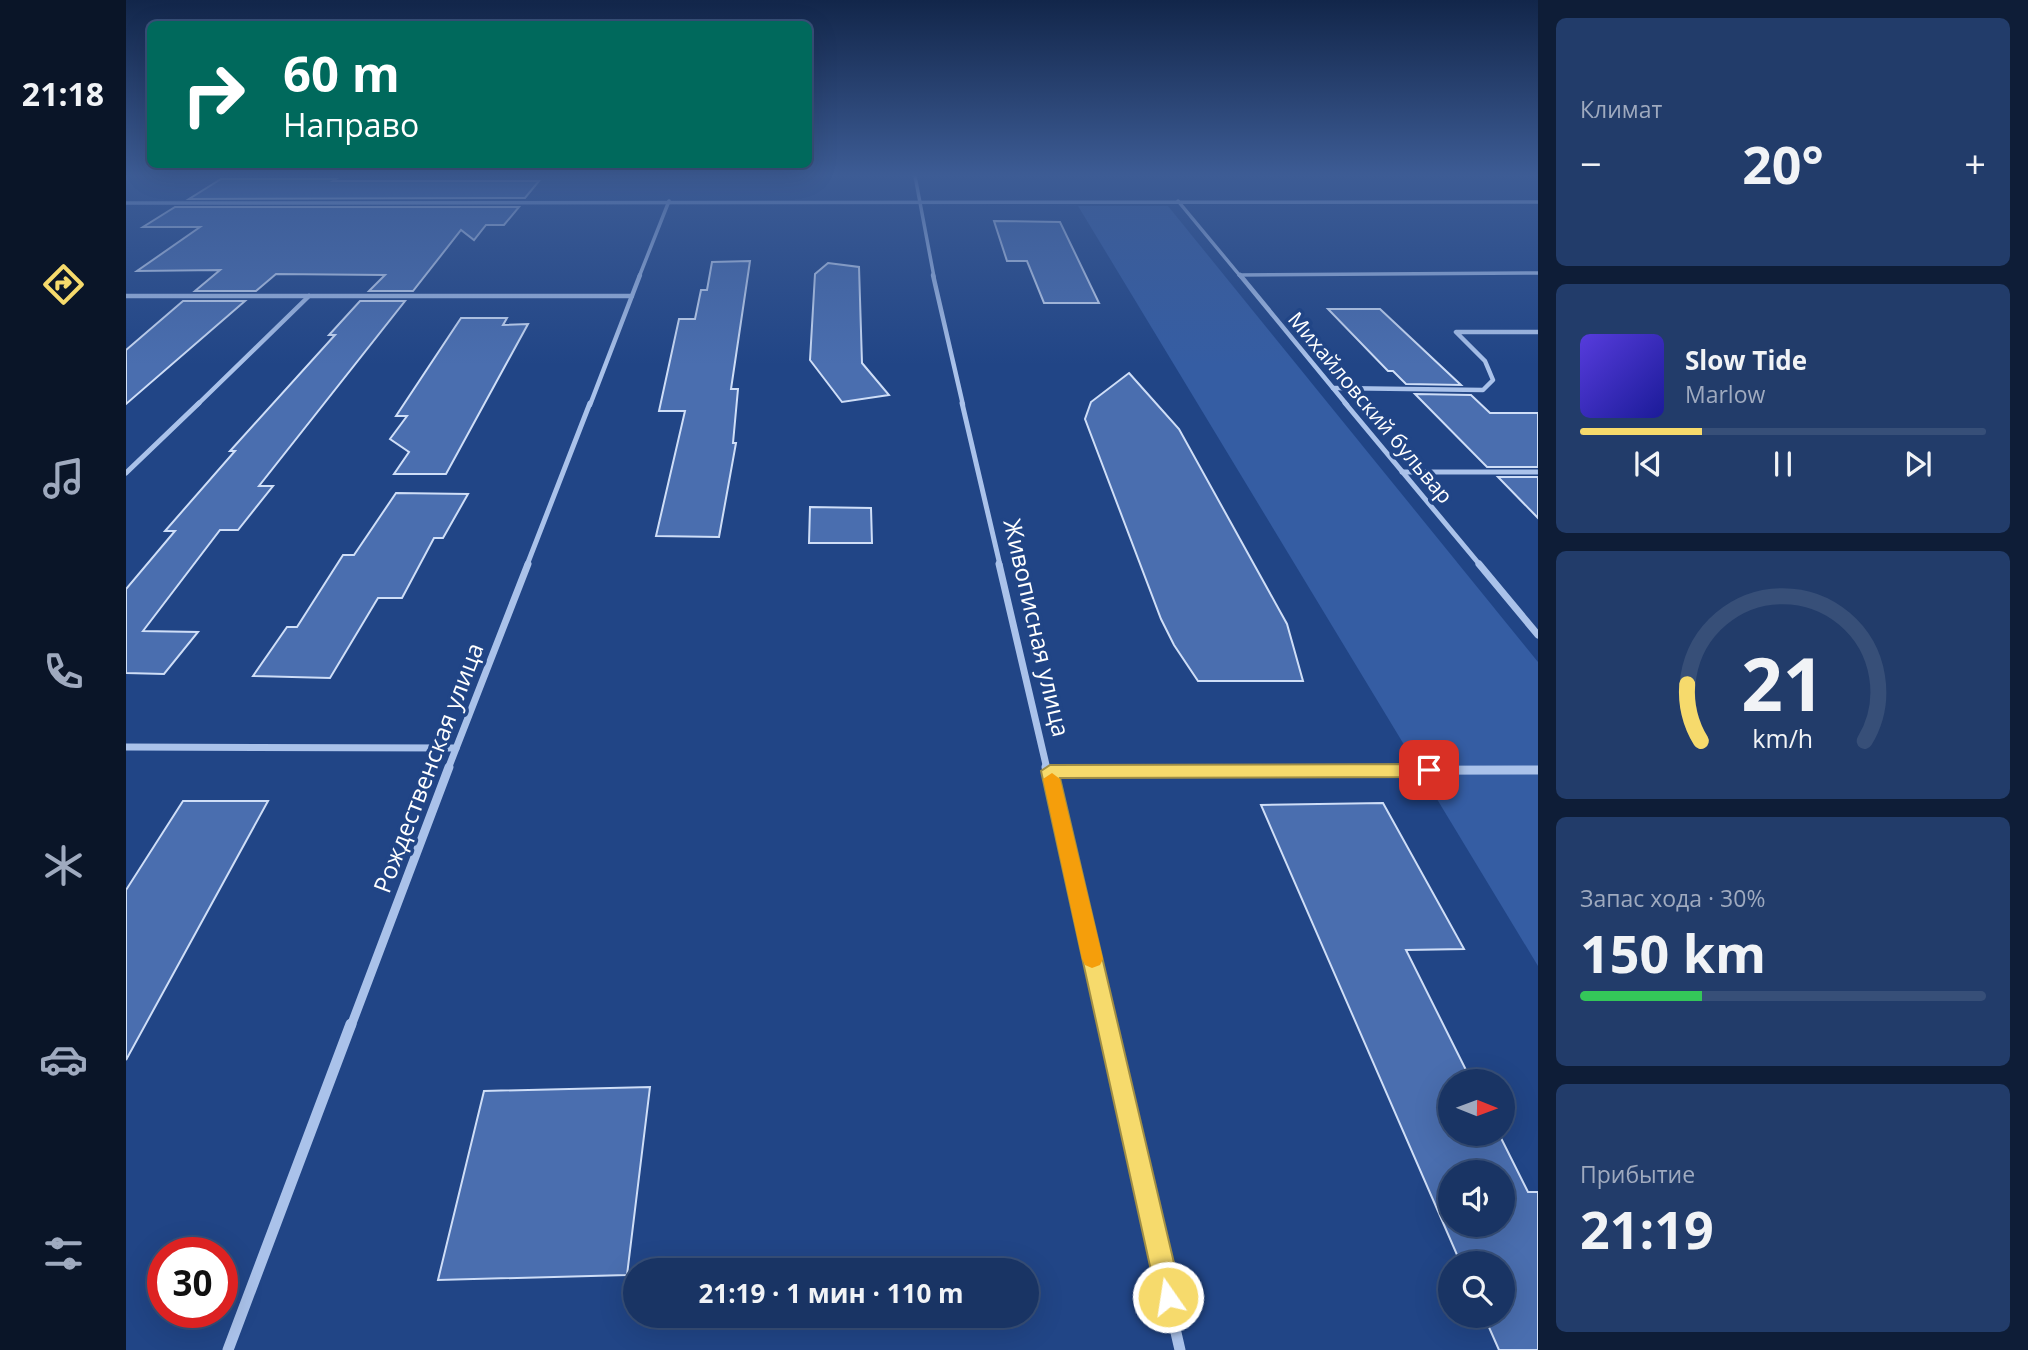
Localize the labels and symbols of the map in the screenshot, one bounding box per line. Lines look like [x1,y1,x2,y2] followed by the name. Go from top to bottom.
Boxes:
[1282,306,1459,509] street label: Михайловский бульвар
[996,515,1079,740] street label: Живописная улица
[365,638,491,897] street label: Рождественская улица
[1399,740,1459,800] pin
[1438,1069,1516,1146] north arrow
[147,1237,238,1328] speed limit sign: 30
[1131,1260,1205,1334] position arrow

